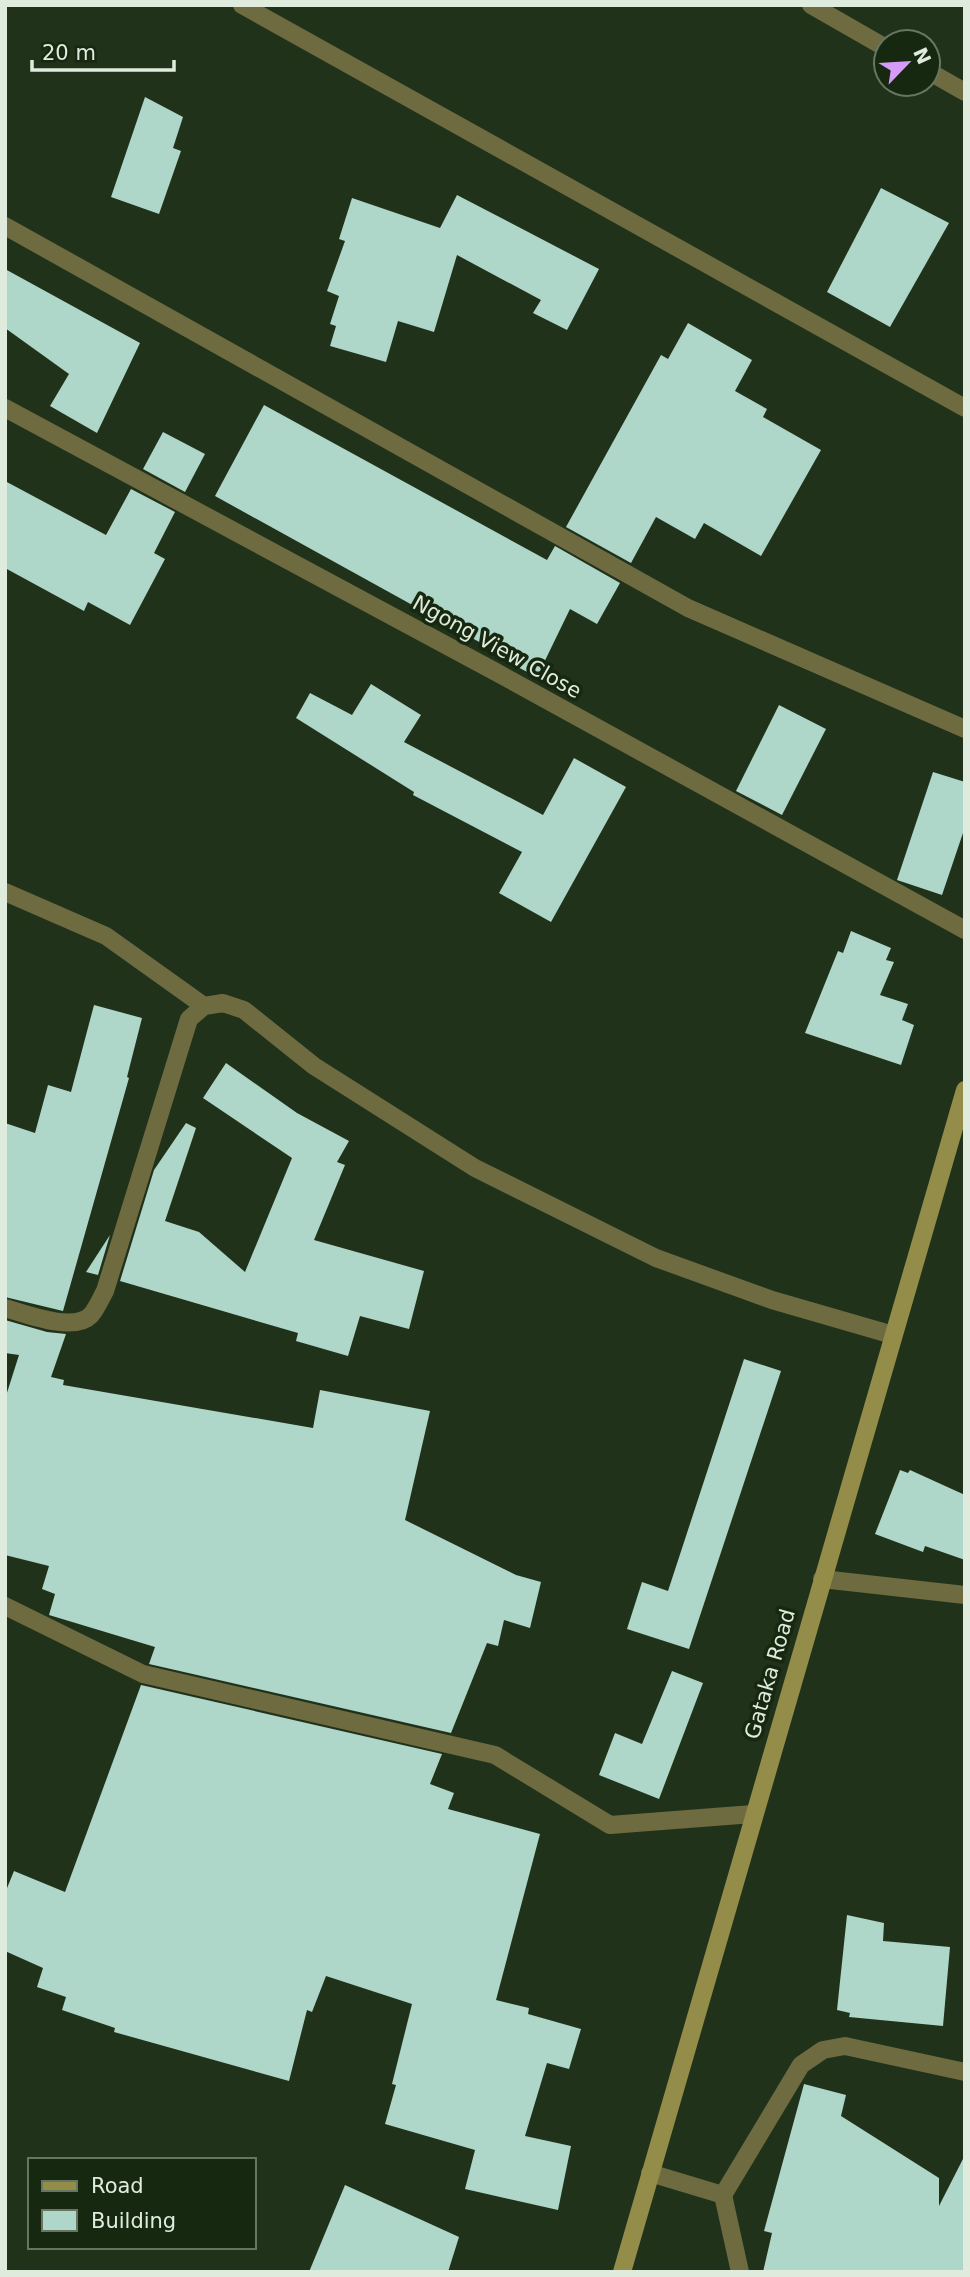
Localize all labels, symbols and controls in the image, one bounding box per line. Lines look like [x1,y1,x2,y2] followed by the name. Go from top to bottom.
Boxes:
[32,28,173,72] scale bar
[872,28,942,98] north arrow
[42,41,96,65] text: 20 m
[909,44,936,68] text: N
[409,591,585,703] street label: Ngong View Close
[740,1606,800,1742] street label: Gataka Road
[28,2158,256,2249] legend
[91,2174,144,2198] text: Road
[91,2209,176,2233] text: Building

